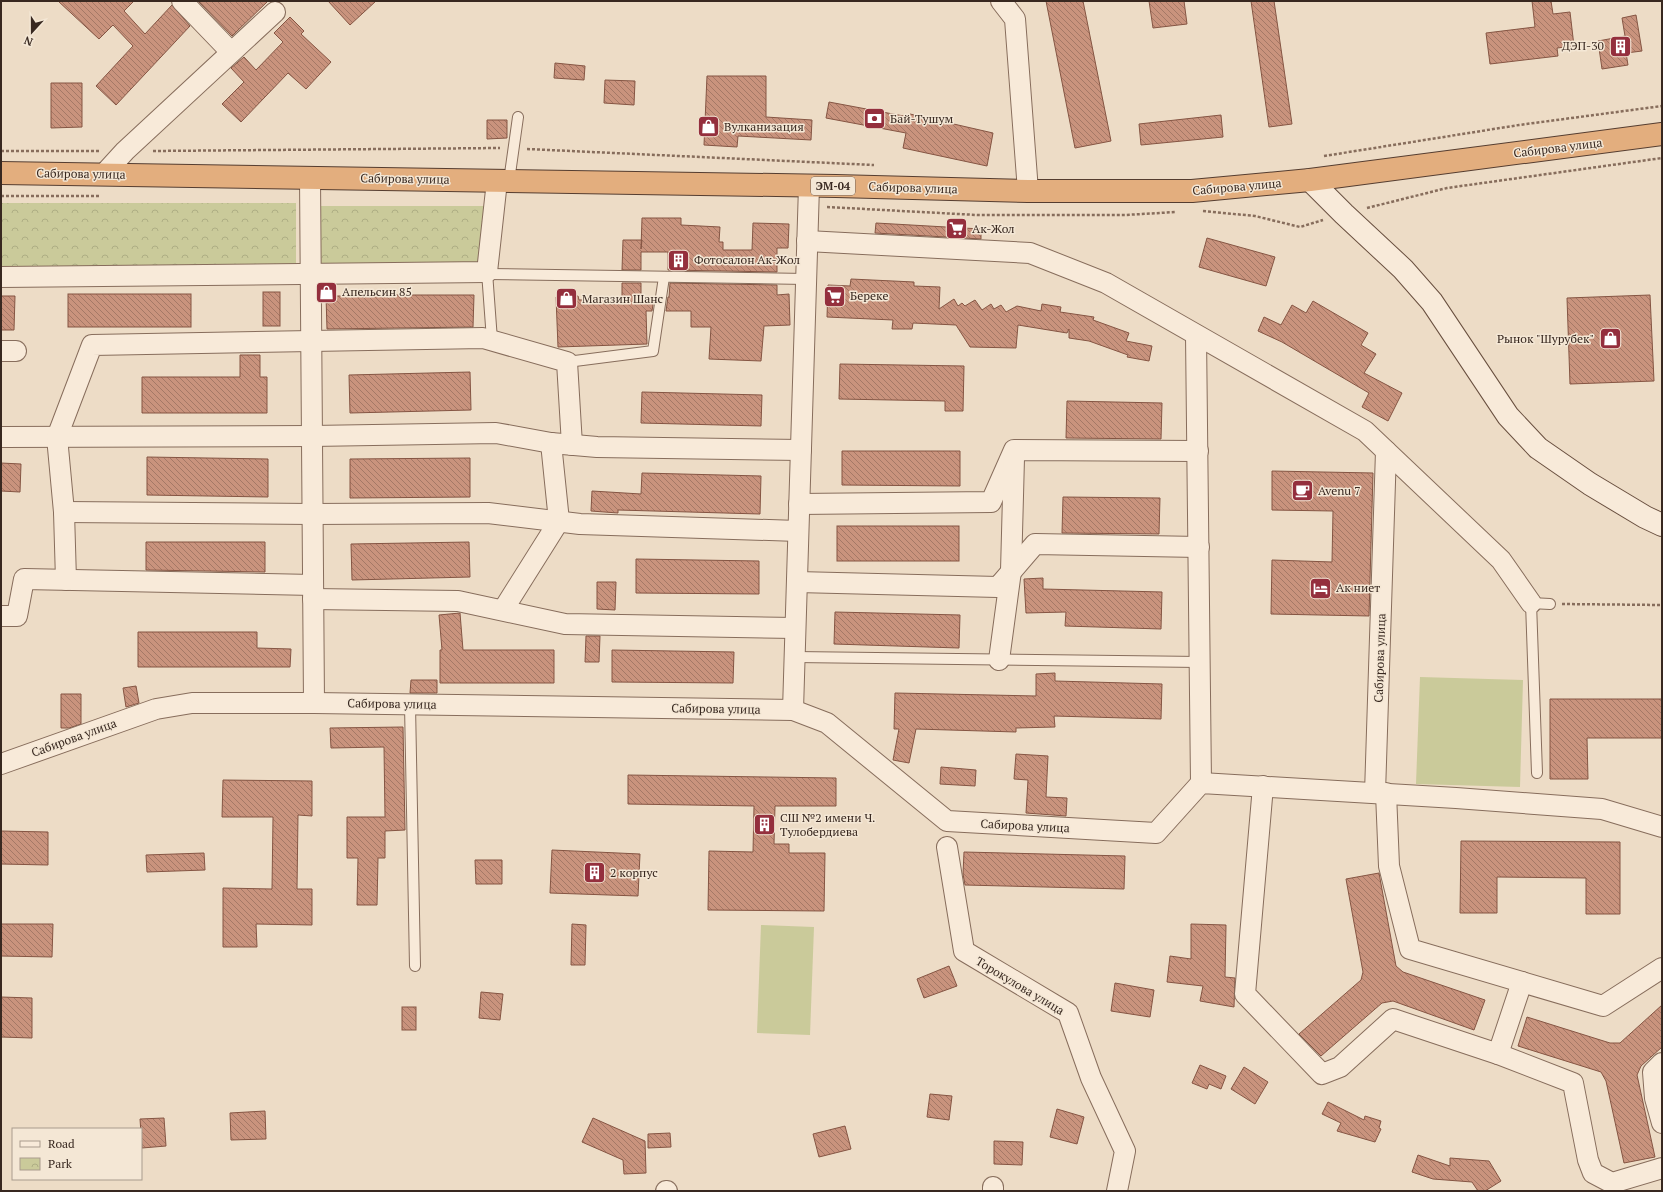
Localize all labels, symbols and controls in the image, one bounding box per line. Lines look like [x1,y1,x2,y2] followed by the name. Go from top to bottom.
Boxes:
[12,12,52,52] north arrow
[21,33,35,49] text: N
[1607,33,1633,59] building icon: ДЭП-30
[1562,38,1604,53] place label: ДЭП-30
[862,106,888,132] bank icon: Бай-Тушум
[890,111,953,126] place label: Бай-Тушум
[696,114,722,140] shop icon: Вулканизация
[724,119,804,134] place label: Вулканизация
[1513,135,1603,160] street label: Сабирова улица
[36,165,126,182] street label: Сабирова улица
[360,170,450,187] street label: Сабирова улица
[1192,175,1282,198] street label: Сабирова улица
[811,177,855,195] road number: ЭМ-04
[868,178,958,197] street label: Сабирова улица
[943,216,969,242] supermarket icon: Ак-Жол
[972,221,1015,236] place label: Ак-Жол
[666,247,692,273] building icon: Фотосалон Ак-Жол
[694,252,800,267] place label: Фотосалон Ак-Жол
[314,279,340,305] shop icon: Апельсин 85
[821,283,847,309] supermarket icon: Береке
[342,284,412,299] place label: Апельсин 85
[554,286,580,312] shop icon: Магазин Шанс
[850,288,888,303] place label: Береке
[582,291,664,306] place label: Магазин Шанс
[1597,326,1623,352] shop icon: Рынок "Шурубек"
[1497,331,1594,346] place label: Рынок "Шурубек"
[1290,478,1316,504] cafe icon: Avenu 7
[1318,483,1361,498] place label: Avenu 7
[1308,575,1334,601] hotel icon: Ак ниет
[1336,580,1380,595] place label: Ак ниет
[1370,613,1389,703] street label: Сабирова улица
[347,695,437,712] street label: Сабирова улица
[671,700,761,717] street label: Сабирова улица
[29,715,118,760] street label: Сабирова улица
[780,810,875,839] place label: СШ №2 имени Ч. Тулобердиева
[751,812,777,838] building icon: СШ №2 имени Ч. Тулобердиева
[980,816,1070,835] street label: Сабирова улица
[582,860,608,886] building icon: 2 корпус
[610,865,658,880] place label: 2 корпус
[973,953,1067,1018] street label: Торокулова улица
[12,1128,142,1180] legend
[48,1136,75,1151] text: Road
[48,1156,73,1171] text: Park

